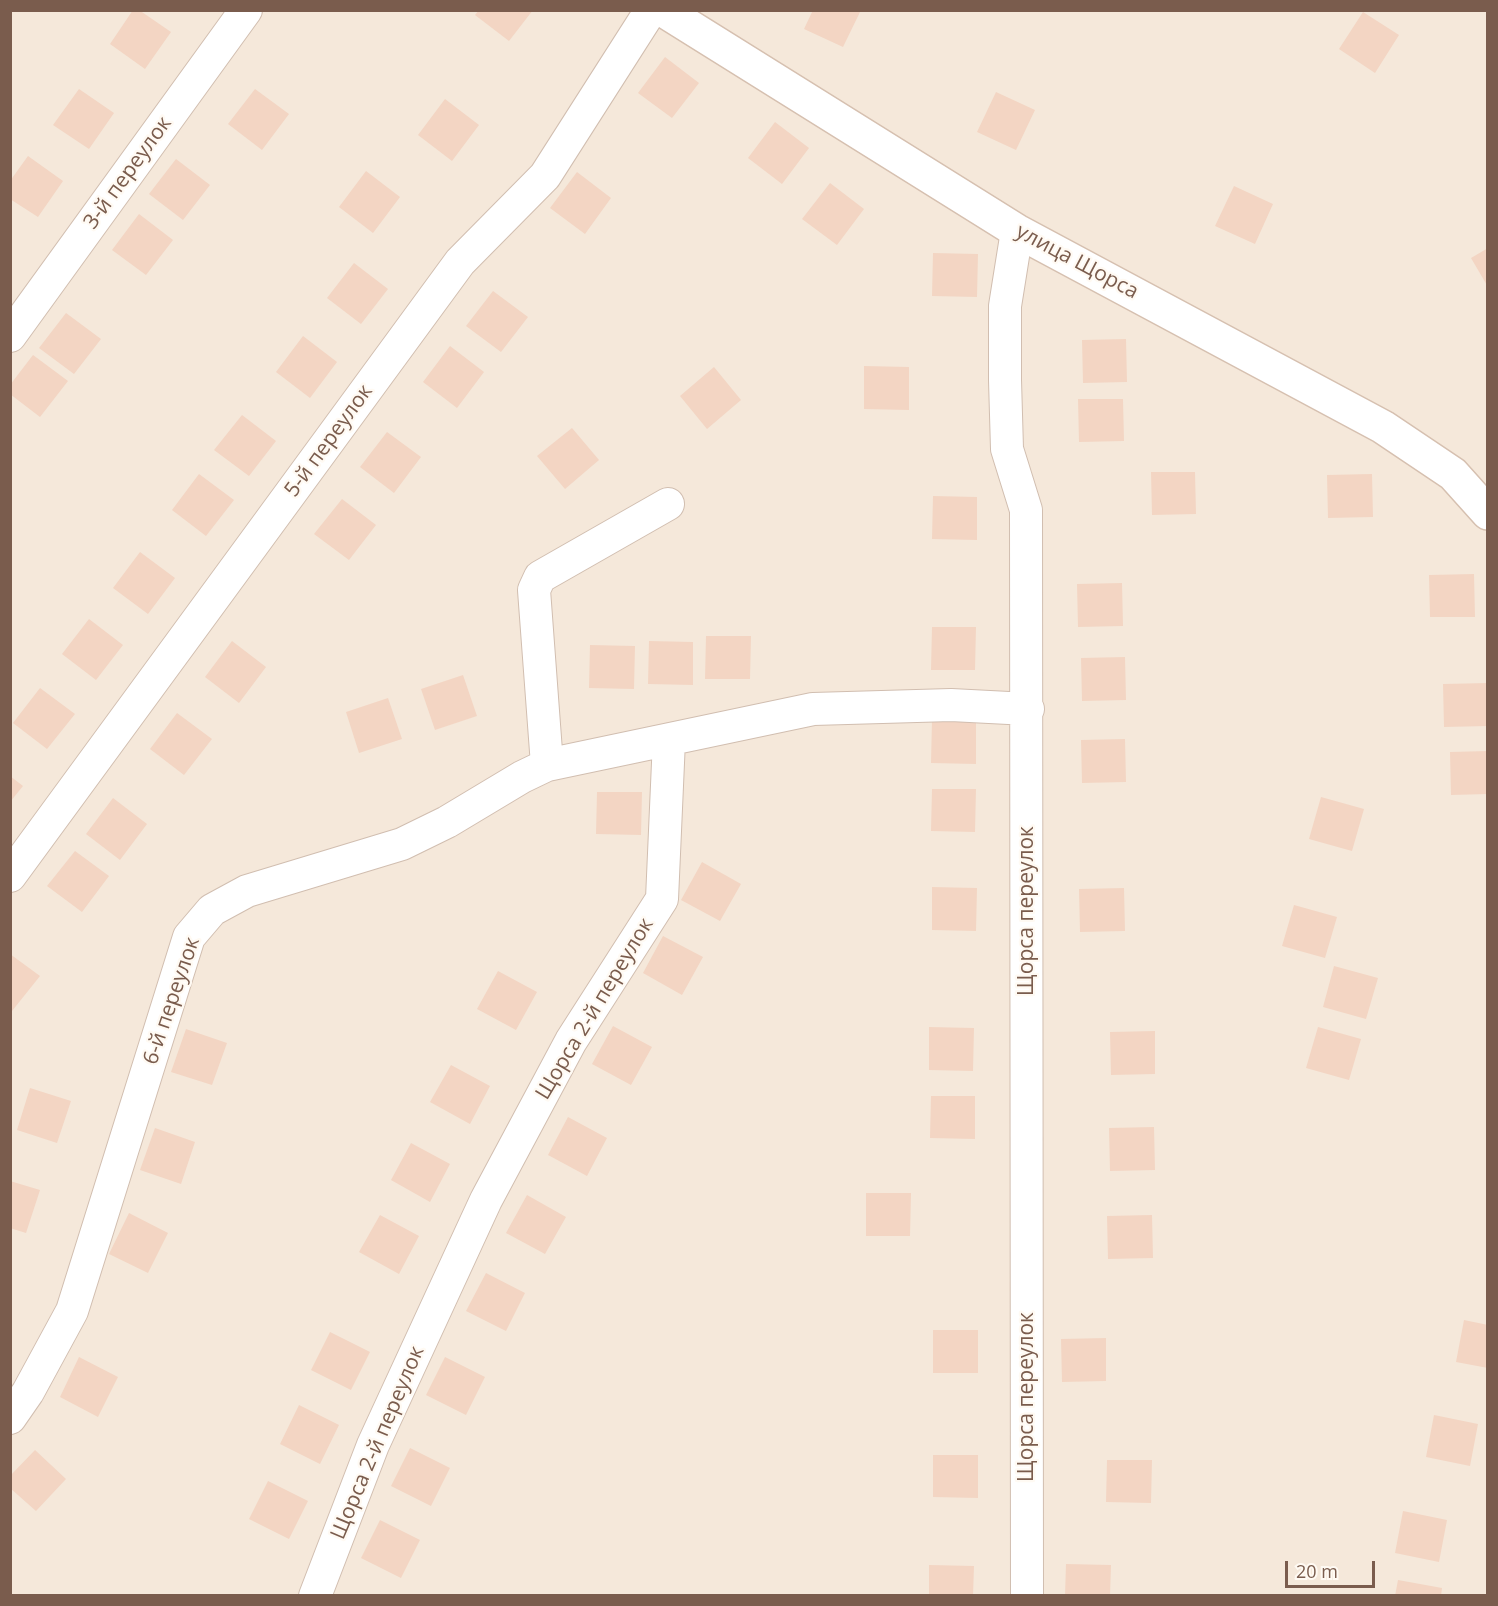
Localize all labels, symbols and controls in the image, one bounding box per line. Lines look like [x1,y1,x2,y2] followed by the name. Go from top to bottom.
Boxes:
[79,112,177,234] street label: 3-й переулок
[1011,219,1143,305] street label: улица Щорса
[280,380,378,502] street label: 5-й переулок
[1014,826,1040,996] street label: Щорса переулок
[531,914,659,1104] street label: Щорса 2-й переулок
[138,934,206,1068] street label: 6-й переулок
[1014,1312,1040,1482] street label: Щорса переулок
[326,1343,430,1543] street label: Щорса 2-й переулок
[1288,1549,1378,1587] scale bar
[1296,1559,1338,1583] text: 20 m

